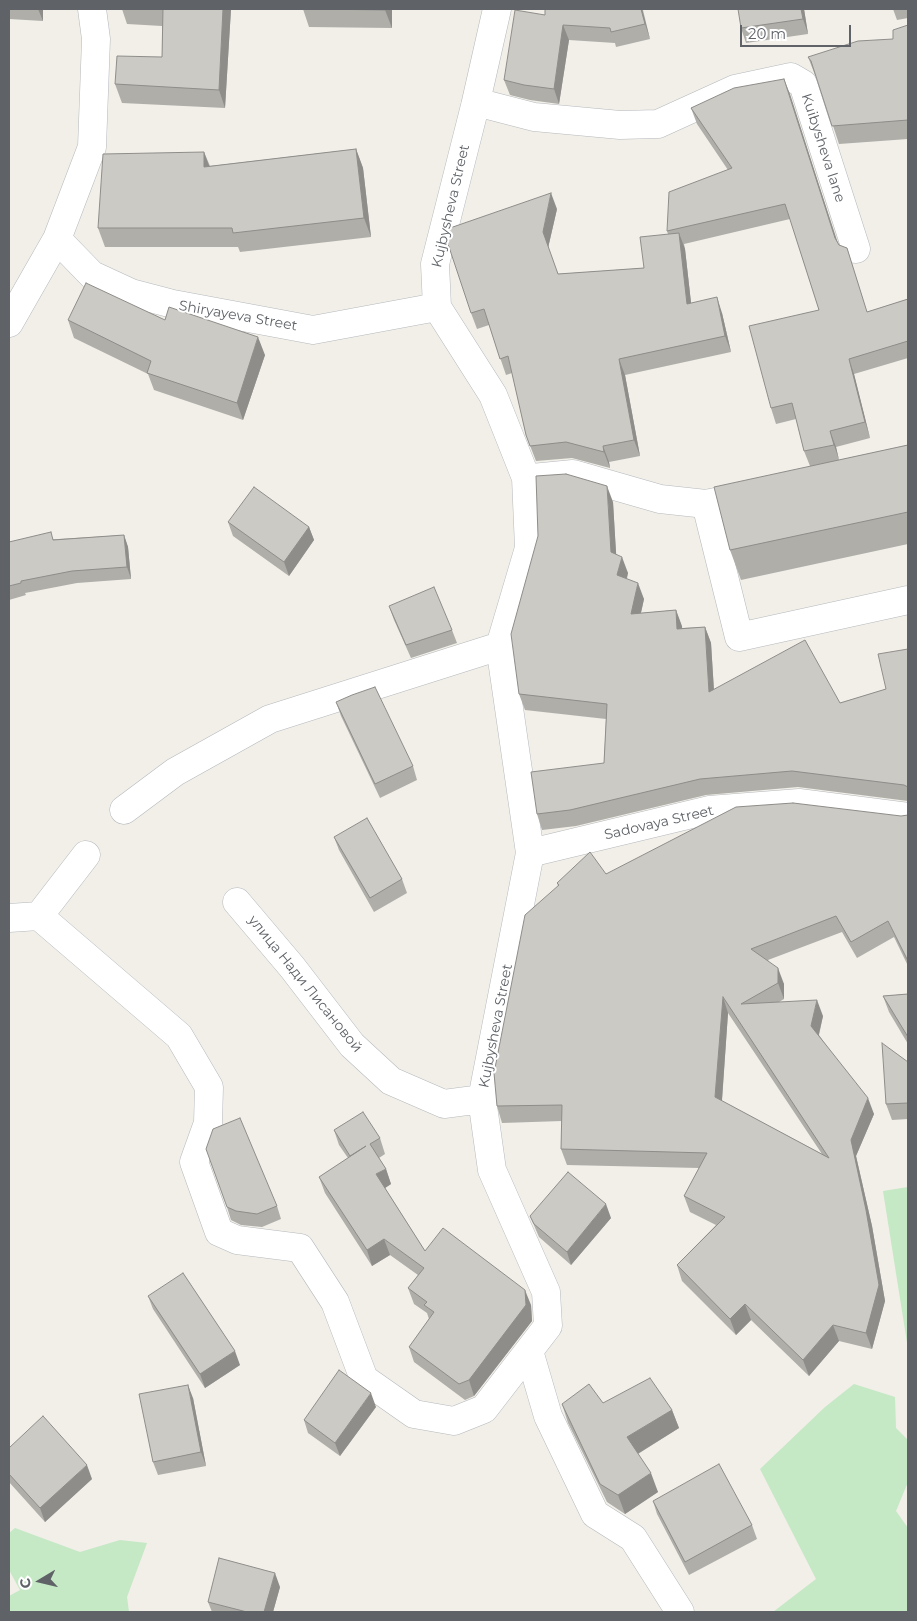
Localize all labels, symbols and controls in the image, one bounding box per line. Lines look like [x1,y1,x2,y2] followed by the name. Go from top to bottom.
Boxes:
[742,15,853,47] scale bar
[748,24,786,43] text: 20 m
[797,91,849,205] street label: Kuibysheva lane
[429,143,473,269] street label: Kujbysheva Street
[177,297,299,335] street label: Shiryayeva Street
[603,802,715,844] street label: Sadovaya Street
[245,912,365,1056] street label: улица Нади Лисановой
[476,963,516,1089] street label: Kujbysheva Street
[15,1556,65,1606] north arrow
[16,1577,35,1590] text: С

